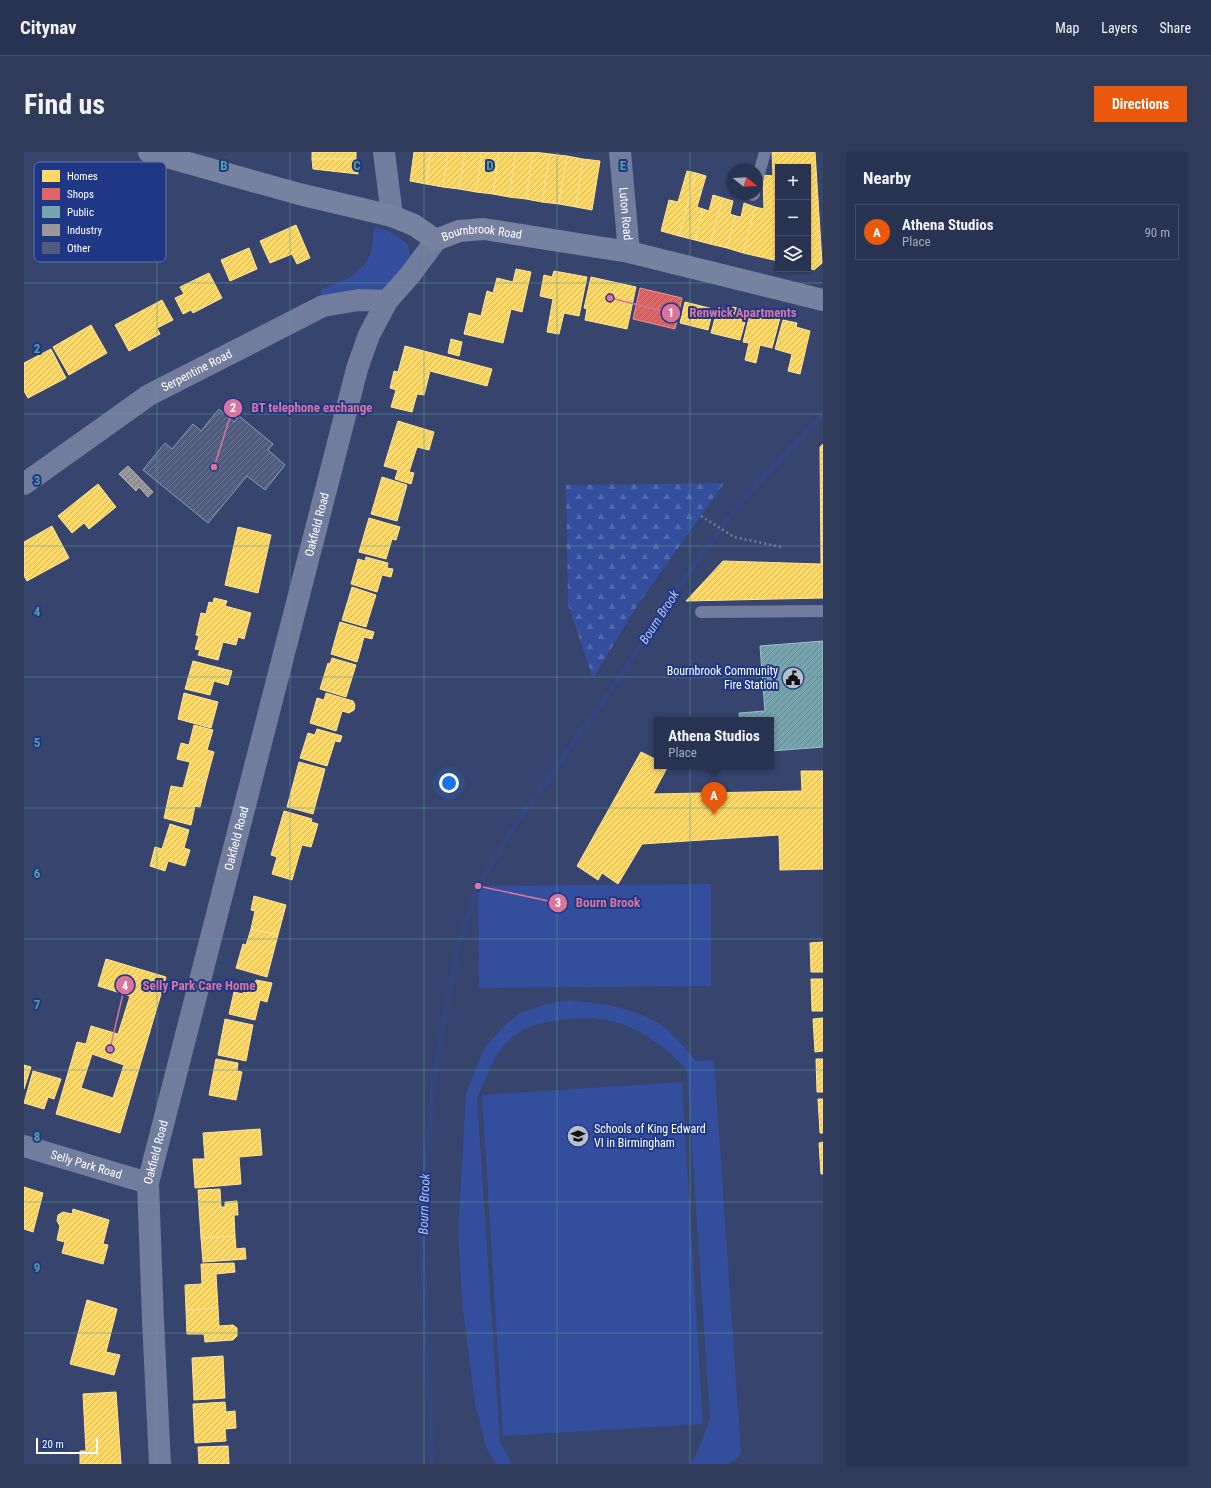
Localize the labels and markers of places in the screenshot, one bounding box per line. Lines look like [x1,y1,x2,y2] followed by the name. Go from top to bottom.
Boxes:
[661,300,804,325] callout: Renwick Apartments
[223,395,381,420] callout: BT telephone exchange
[667,664,778,692] place label: Bournbrook Community Fire Station
[780,665,806,691] public building icon: Bournbrook Community Fire Station
[701,782,727,815] pin: A
[548,890,648,915] callout: Bourn Brook
[115,973,264,998] callout: Selly Park Care Home
[594,1122,706,1150] place label: Schools of King Edward VI in Birmingham
[565,1123,591,1149] school or university icon: Schools of King Edward VI in Birmingham

